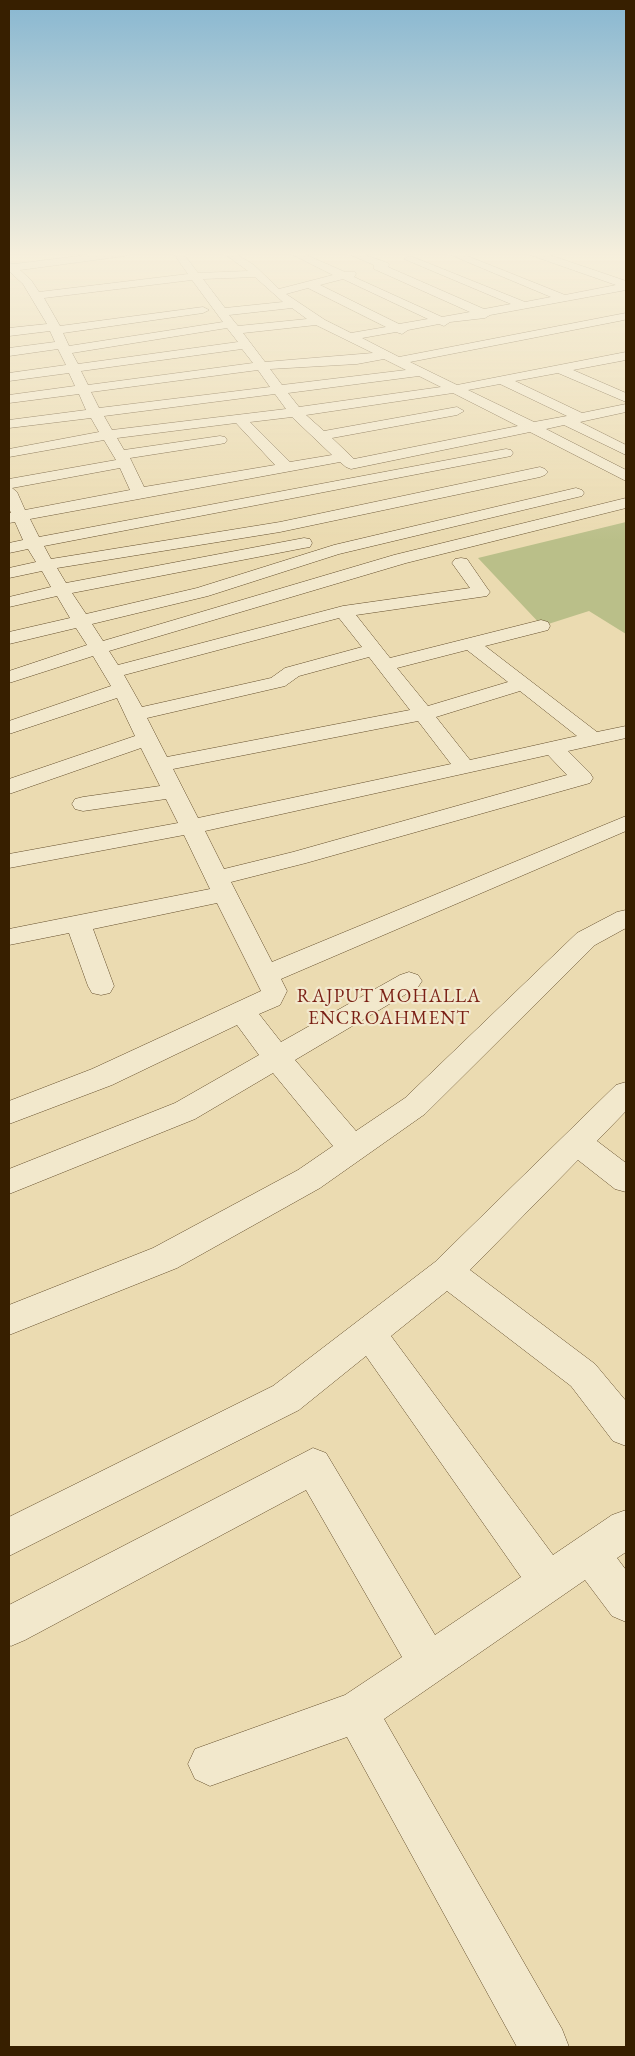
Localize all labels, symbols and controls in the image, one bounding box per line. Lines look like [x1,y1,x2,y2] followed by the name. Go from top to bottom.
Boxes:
[295,986,483,1030] district label: RAJPUT MOHALLA ENCROAHMENT

